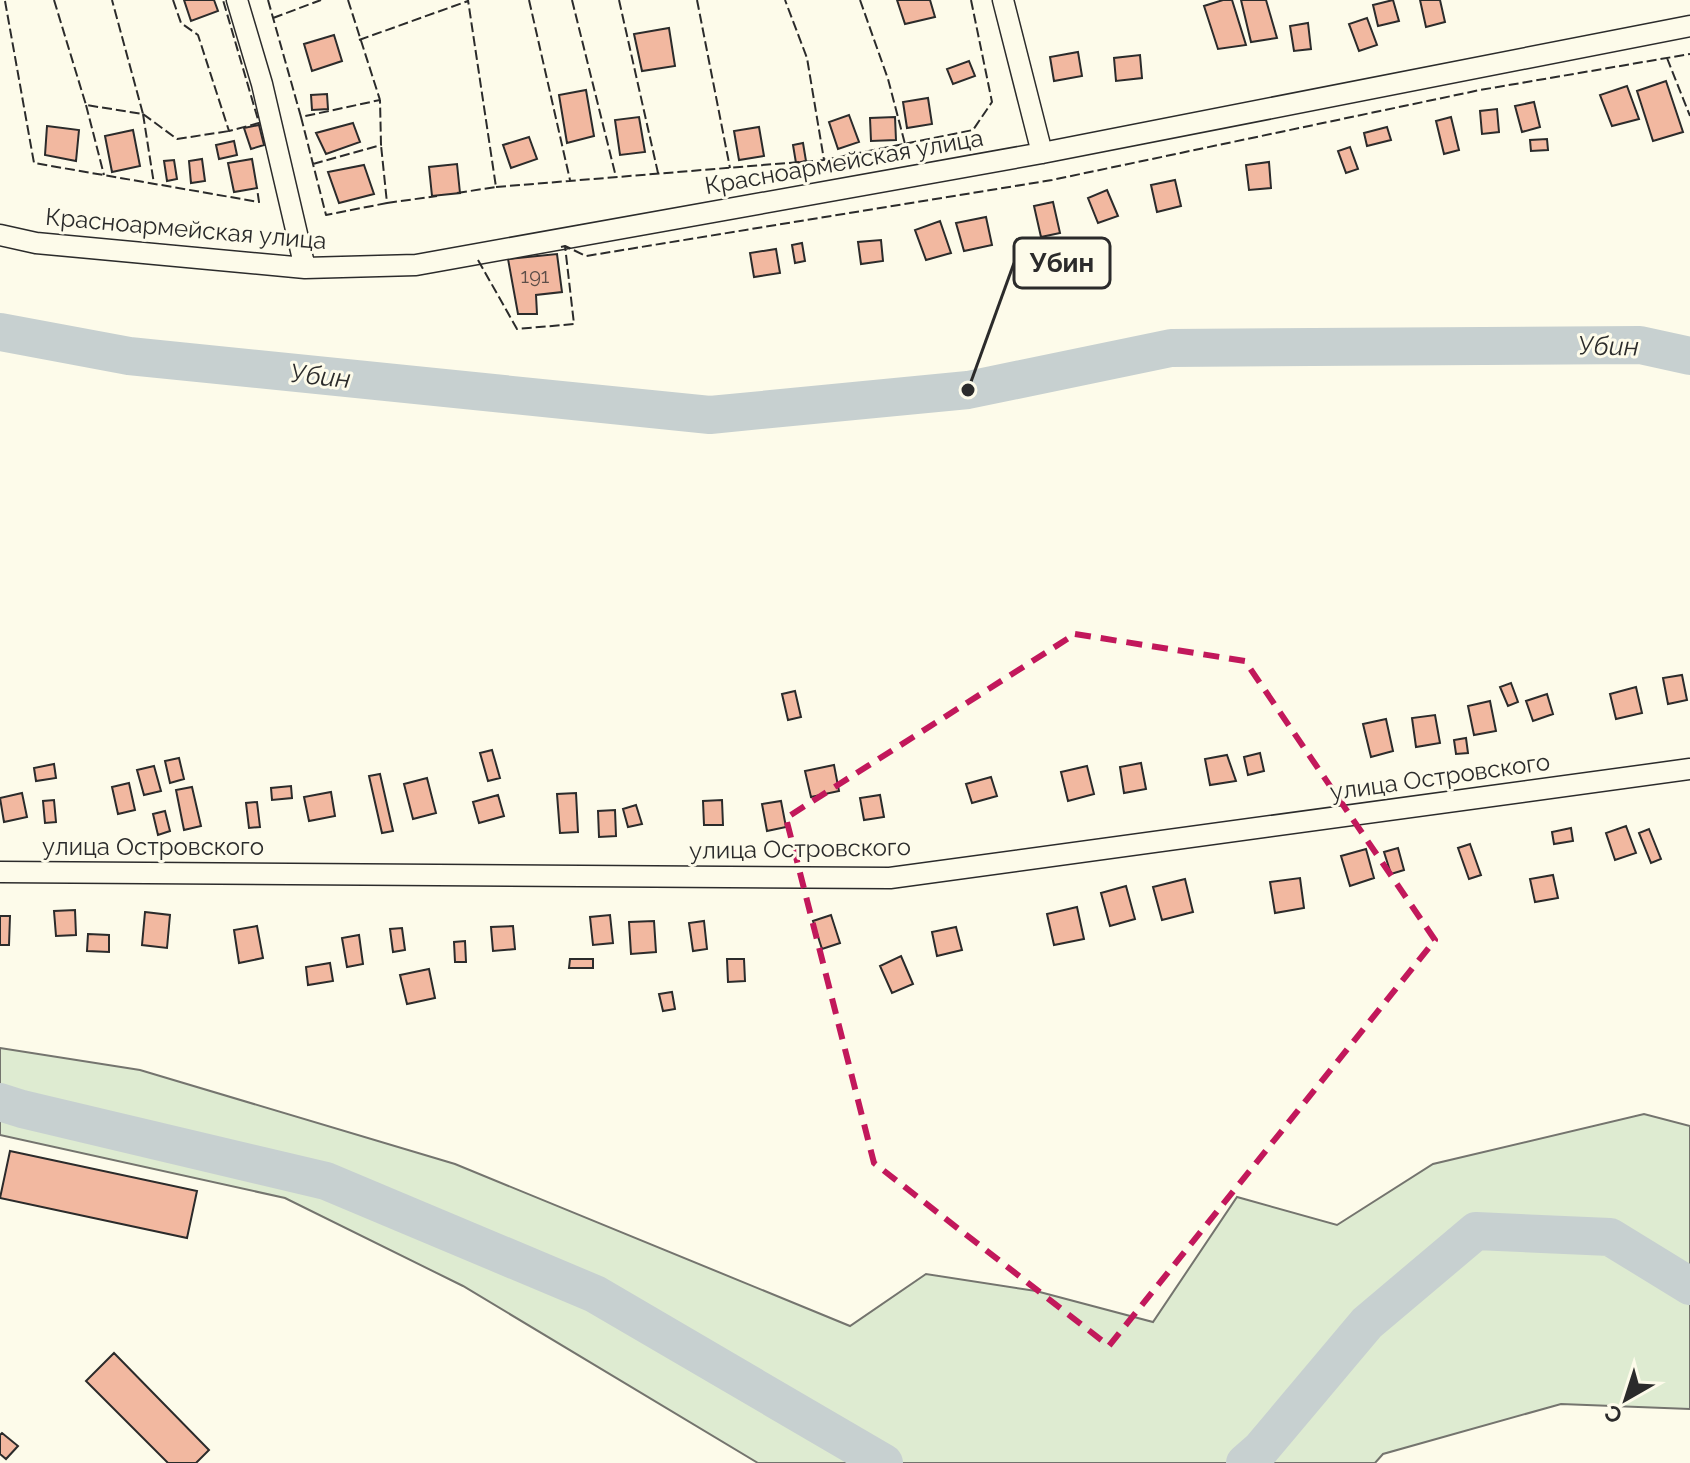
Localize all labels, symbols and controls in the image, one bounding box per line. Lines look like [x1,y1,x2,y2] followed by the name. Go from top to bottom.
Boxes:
[702,123,985,200] street label: Красноармейская улица
[44,202,328,255] street label: Красноармейская улица
[1014,238,1110,288] callout: Убин
[1029,248,1094,278] text: Убин
[521,264,550,288] house number: 191
[1577,330,1639,362] water label: Убин
[288,358,352,394] water label: Убин
[1328,747,1552,806] street label: улица Островского
[42,832,264,861] street label: улица Островского
[689,832,911,865] street label: улица Островского
[1586,1359,1666,1439] north arrow
[1599,1400,1627,1429] text: С

